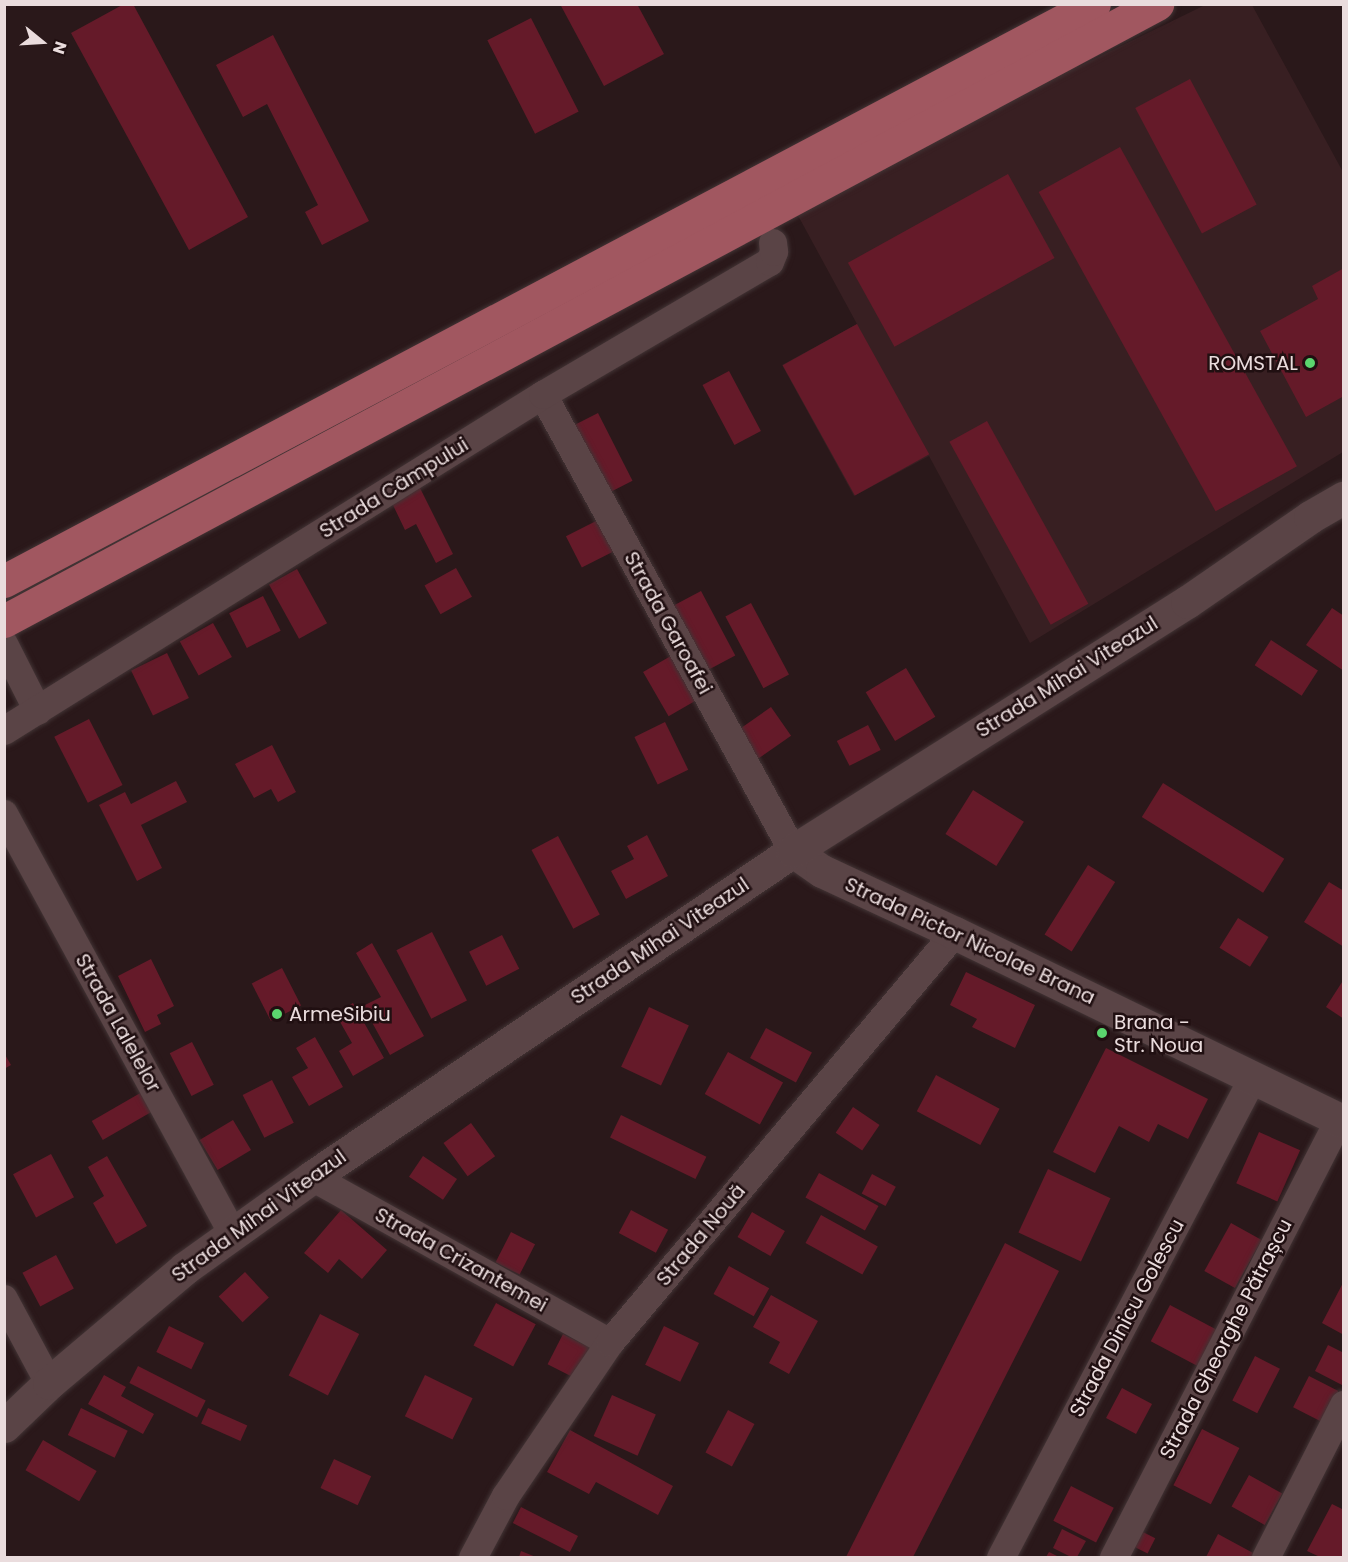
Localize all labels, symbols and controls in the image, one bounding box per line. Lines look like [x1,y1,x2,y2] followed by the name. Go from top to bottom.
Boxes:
[12,12,72,72] north arrow
[47,38,72,57] text: N
[1208,351,1298,375] place label: ROMSTAL
[1303,356,1317,370] marker: ROMSTAL
[315,433,473,543] street label: Strada Câmpului
[619,548,717,698] street label: Strada Garoafei
[972,611,1162,743] street label: Strada Mihai Viteazul
[566,872,754,1010] street label: Strada Mihai Viteazul
[841,872,1099,1010] street label: Strada Pictor Nicolae Brana
[70,950,166,1096] street label: Strada Lalelelor
[289,1002,391,1026] place label: ArmeSibiu
[270,1007,284,1021] marker: ArmeSibiu
[1114,1010,1203,1057] place label: Brana - Str. Noua
[1095,1026,1109,1040] marker: Brana - Str. Noua
[167,1145,351,1287] street label: Strada Mihai Viteazul
[651,1179,751,1291] street label: Strada Nouă
[371,1203,551,1317] street label: Strada Crizantemei
[1065,1215,1189,1421] street label: Strada Dinicu Golescu
[1155,1215,1297,1463] street label: Strada Gheorghe Pătrașcu

